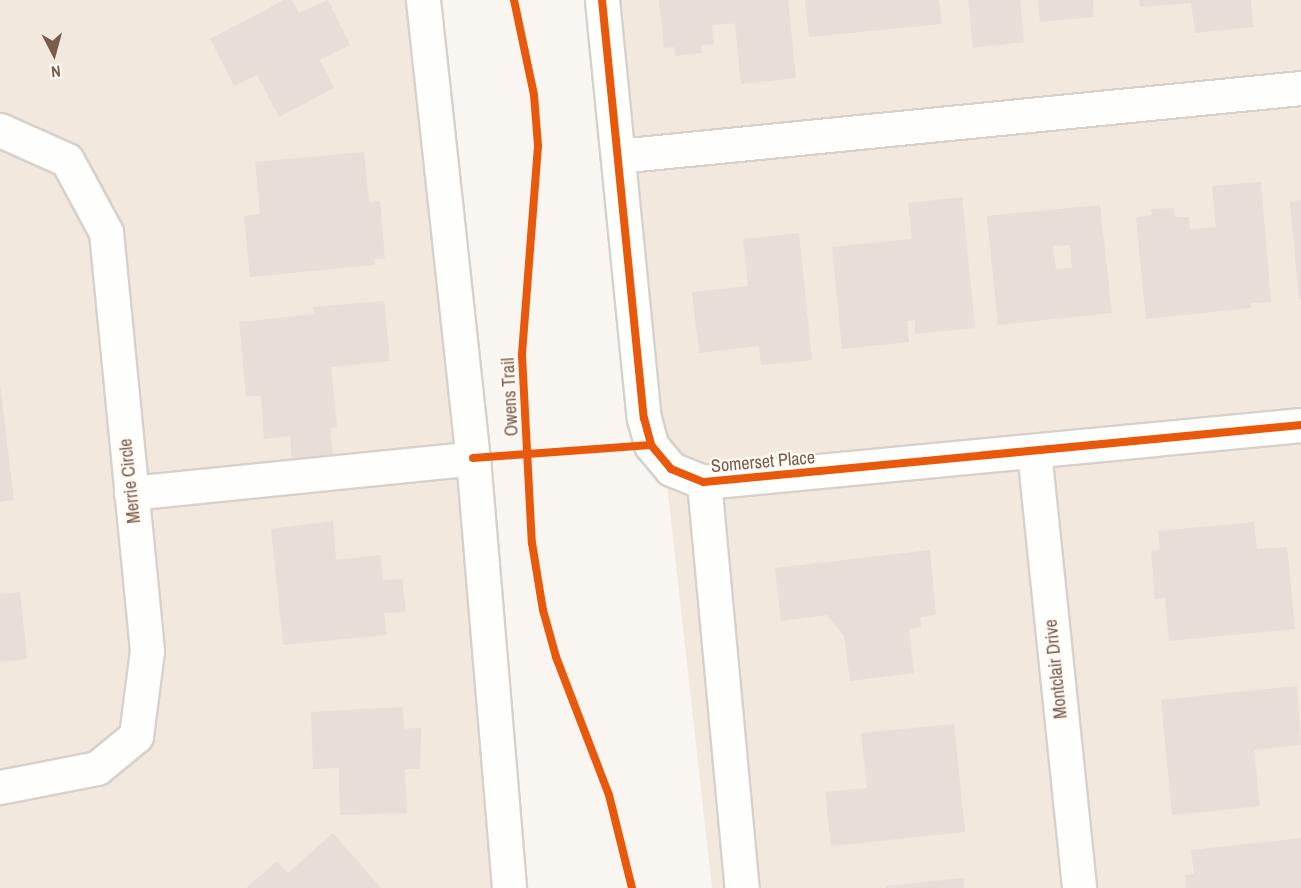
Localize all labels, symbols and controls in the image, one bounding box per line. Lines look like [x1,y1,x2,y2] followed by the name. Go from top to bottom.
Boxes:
[24,24,84,84] north arrow
[50,60,62,83] text: N
[497,357,523,437] street label: Owens Trail
[115,437,145,525] street label: Merrie Circle
[710,447,816,477] street label: Somerset Place
[1040,618,1072,720] street label: Montclair Drive

